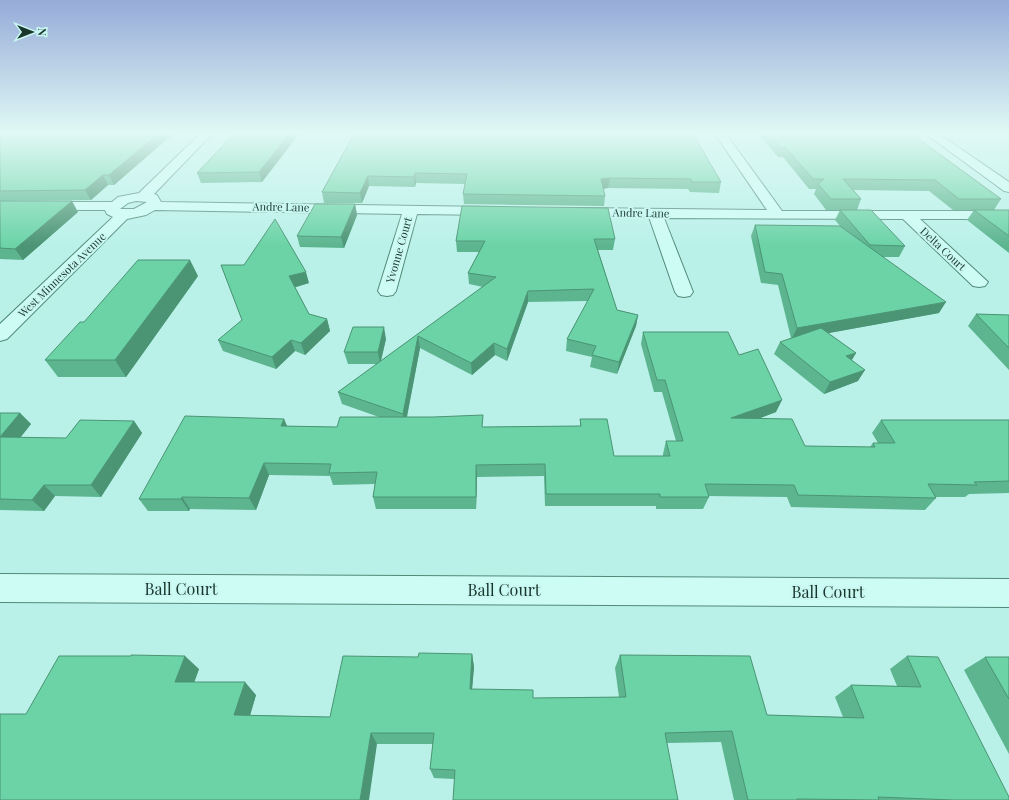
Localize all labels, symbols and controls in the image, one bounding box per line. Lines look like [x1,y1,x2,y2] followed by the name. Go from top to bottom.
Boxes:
[12,12,52,52] north arrow
[35,28,50,36] text: N
[251,198,310,215] street label: Andre Lane
[611,204,670,221] street label: Andre Lane
[382,215,415,286] street label: Yvonne Court
[917,224,970,274] street label: Delta Court
[14,228,109,321] street label: West Minnesota Avenue
[145,578,218,599] street label: Ball Court
[468,579,541,600] street label: Ball Court
[792,581,865,602] street label: Ball Court

